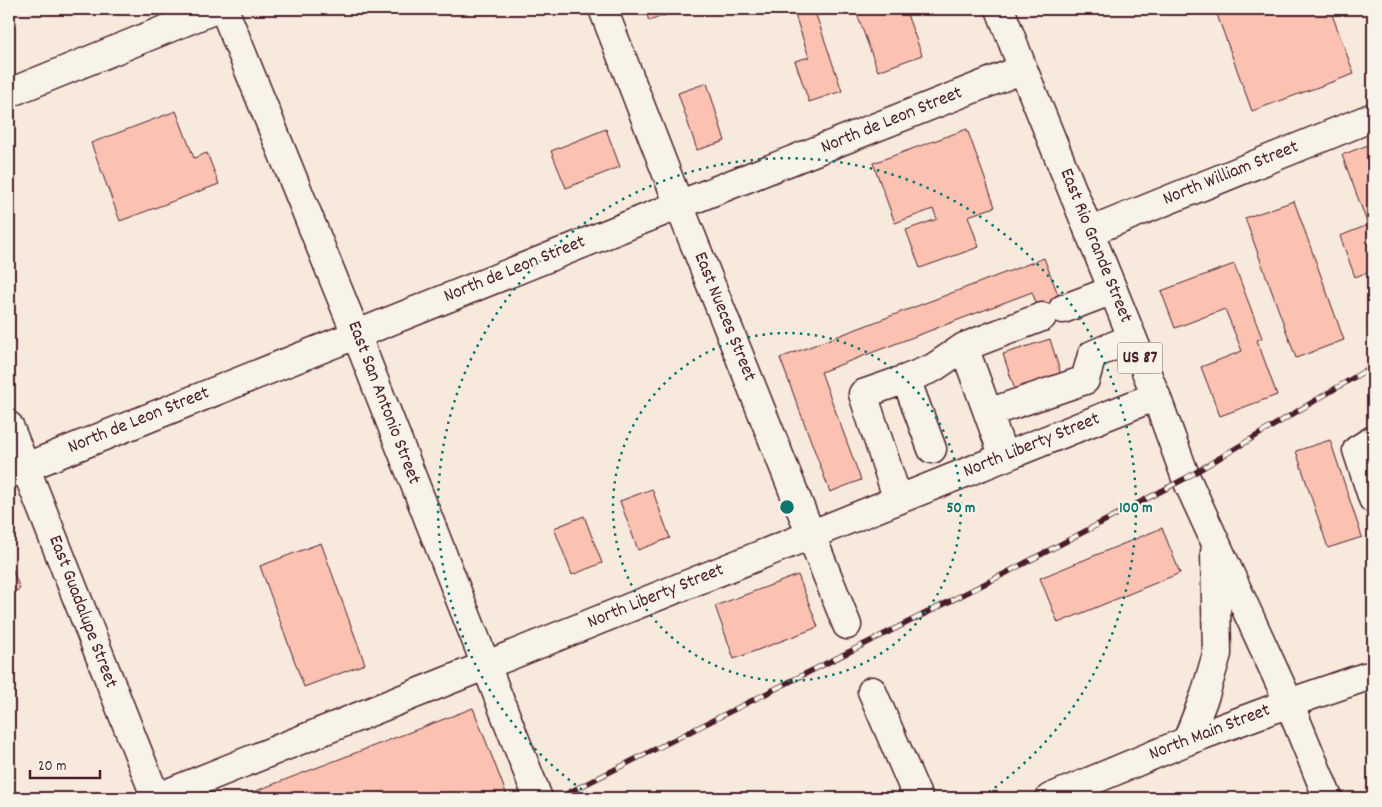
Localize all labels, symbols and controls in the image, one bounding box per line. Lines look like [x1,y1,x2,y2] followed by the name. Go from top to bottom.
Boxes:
[817,80,967,162] street label: North de Leon Street
[1159,134,1303,214] street label: North William Street
[1052,165,1138,327] street label: East Rio Grande Street
[440,229,590,311] street label: North de Leon Street
[686,248,762,386] street label: East Nueces Street
[339,317,427,489] street label: East San Antonio Street
[1118,342,1162,373] road number: US 87
[64,380,214,462] street label: North de Leon Street
[960,406,1104,486] street label: North Liberty Street
[778,498,796,516] centre of rings
[947,498,975,520] text: 50 m
[1119,498,1153,520] text: 100 m
[40,532,124,692] street label: East Guadalupe Street
[584,557,728,637] street label: North Liberty Street
[1146,698,1274,768] street label: North Main Street
[30,747,100,779] scale bar
[38,756,66,778] text: 20 m

